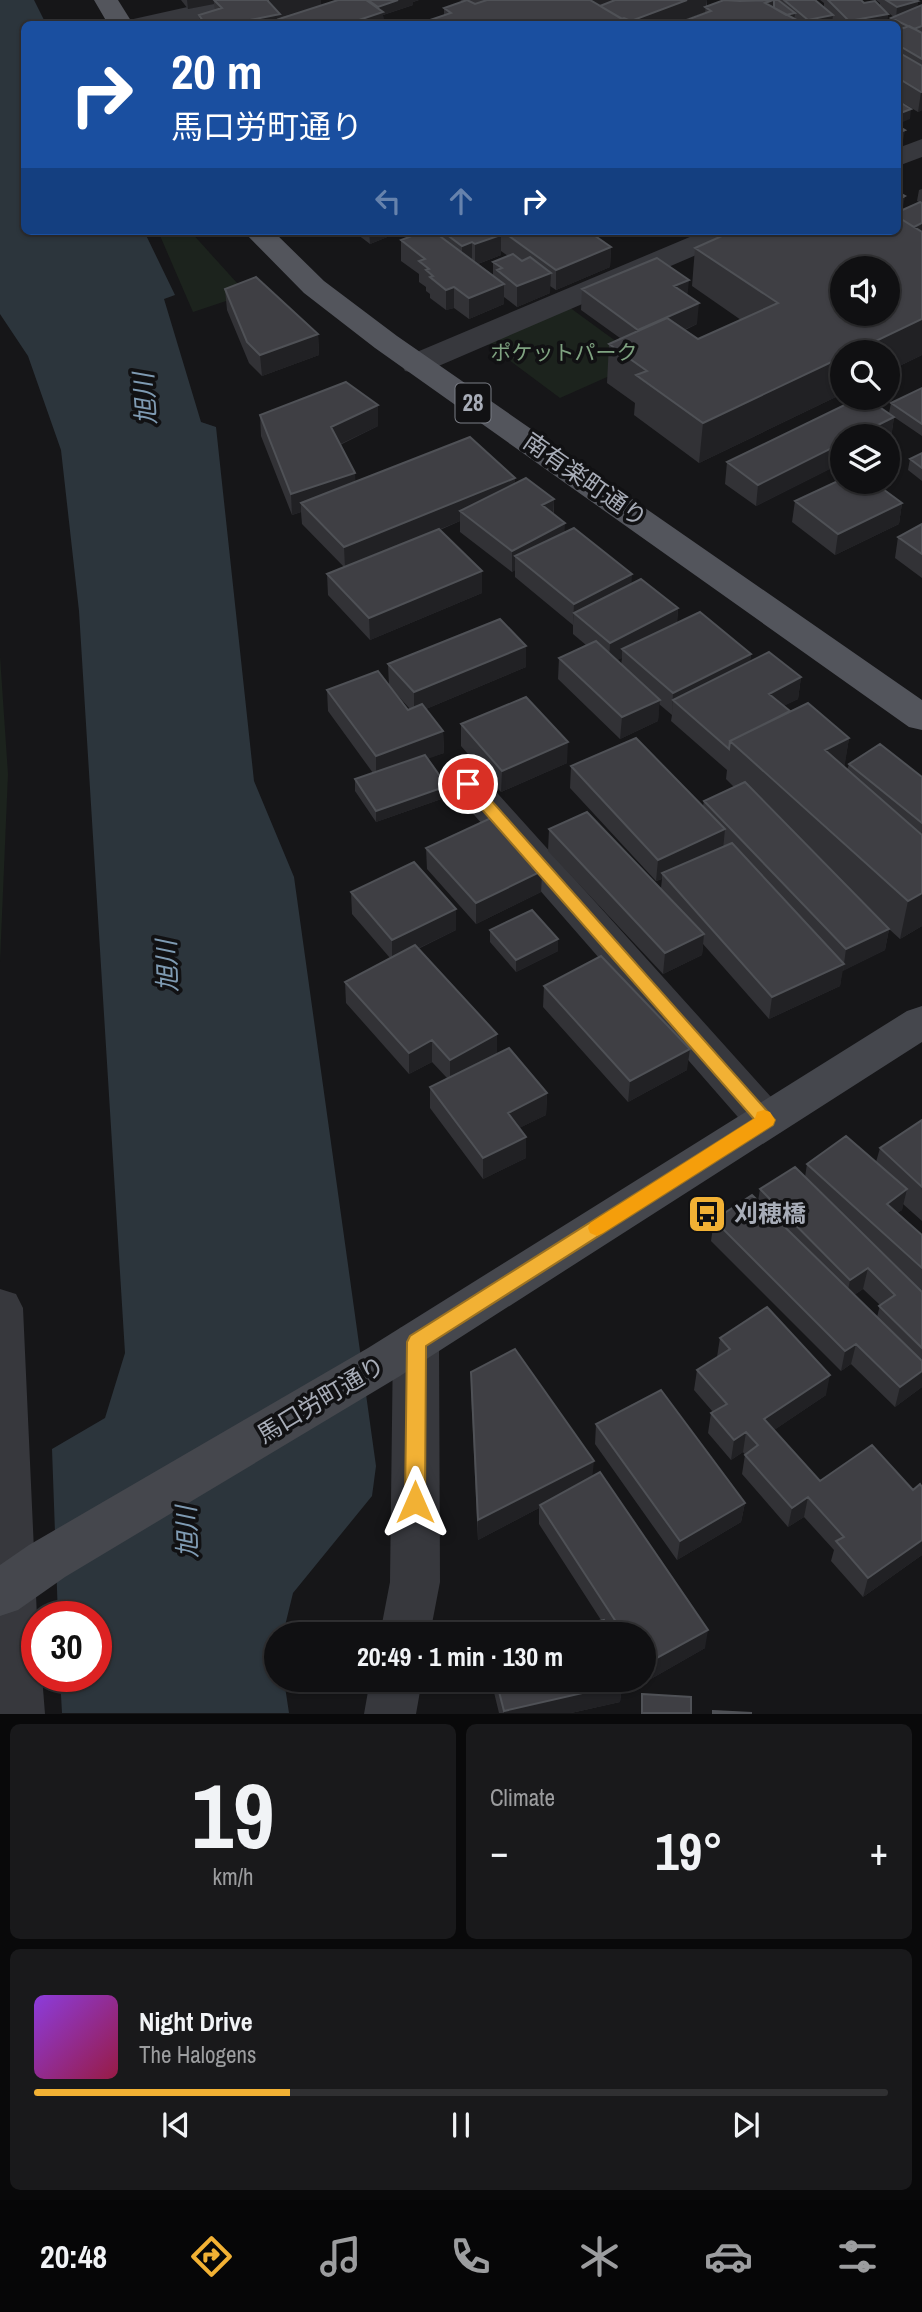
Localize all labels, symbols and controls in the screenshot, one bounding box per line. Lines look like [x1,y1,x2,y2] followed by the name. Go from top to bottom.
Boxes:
[171,38,263,104] text: 20 m
[56,49,147,140] icon: right
[171,105,363,148] text: 馬口労町通り
[369,182,407,220] icon: left
[442,182,480,220] icon: ahead
[515,182,553,220] icon: right
[830,256,900,494] map controls
[830,256,900,326] button: sound
[491,338,638,367] park label: ポケットパーク
[830,340,900,410] button: search
[125,369,164,426] water label: 旭川
[456,384,490,422] road number: 28
[830,424,900,494] button: layers
[517,425,654,534] street label: 南有楽町通り
[438,754,498,814] pin
[449,765,487,803] icon: arrive
[148,936,185,993] water label: 旭川
[686,1193,728,1235] bus stop icon: 刈穂橋
[734,1197,806,1229] place label: 刈穂橋
[251,1348,390,1450] street label: 馬口労町通り
[378,1465,452,1539] position arrow
[168,1502,205,1559] water label: 旭川
[21,1601,112,1692] speed limit sign: 30
[357,1639,563,1674] text: 20:49 · 1 min · 130 m
[192,1754,275,1876] text: 19
[490,1782,555,1813] text: Climate
[655,1816,723,1886] text: 19°
[490,1826,508,1877] text: −
[870,1826,888,1877] text: +
[213,1861,253,1892] text: km/h
[139,2004,253,2039] text: Night Drive
[139,2039,256,2070] text: The Halogens
[157,2106,195,2144] icon: previous
[442,2106,480,2144] icon: pause
[727,2106,765,2144] icon: next
[187,2232,236,2281] icon: directions
[316,2232,365,2281] icon: music
[446,2232,495,2281] icon: phone
[575,2232,624,2281] icon: climate
[704,2232,753,2281] icon: car
[833,2232,882,2281] icon: filters
[40,2235,107,2278] text: 20:48

